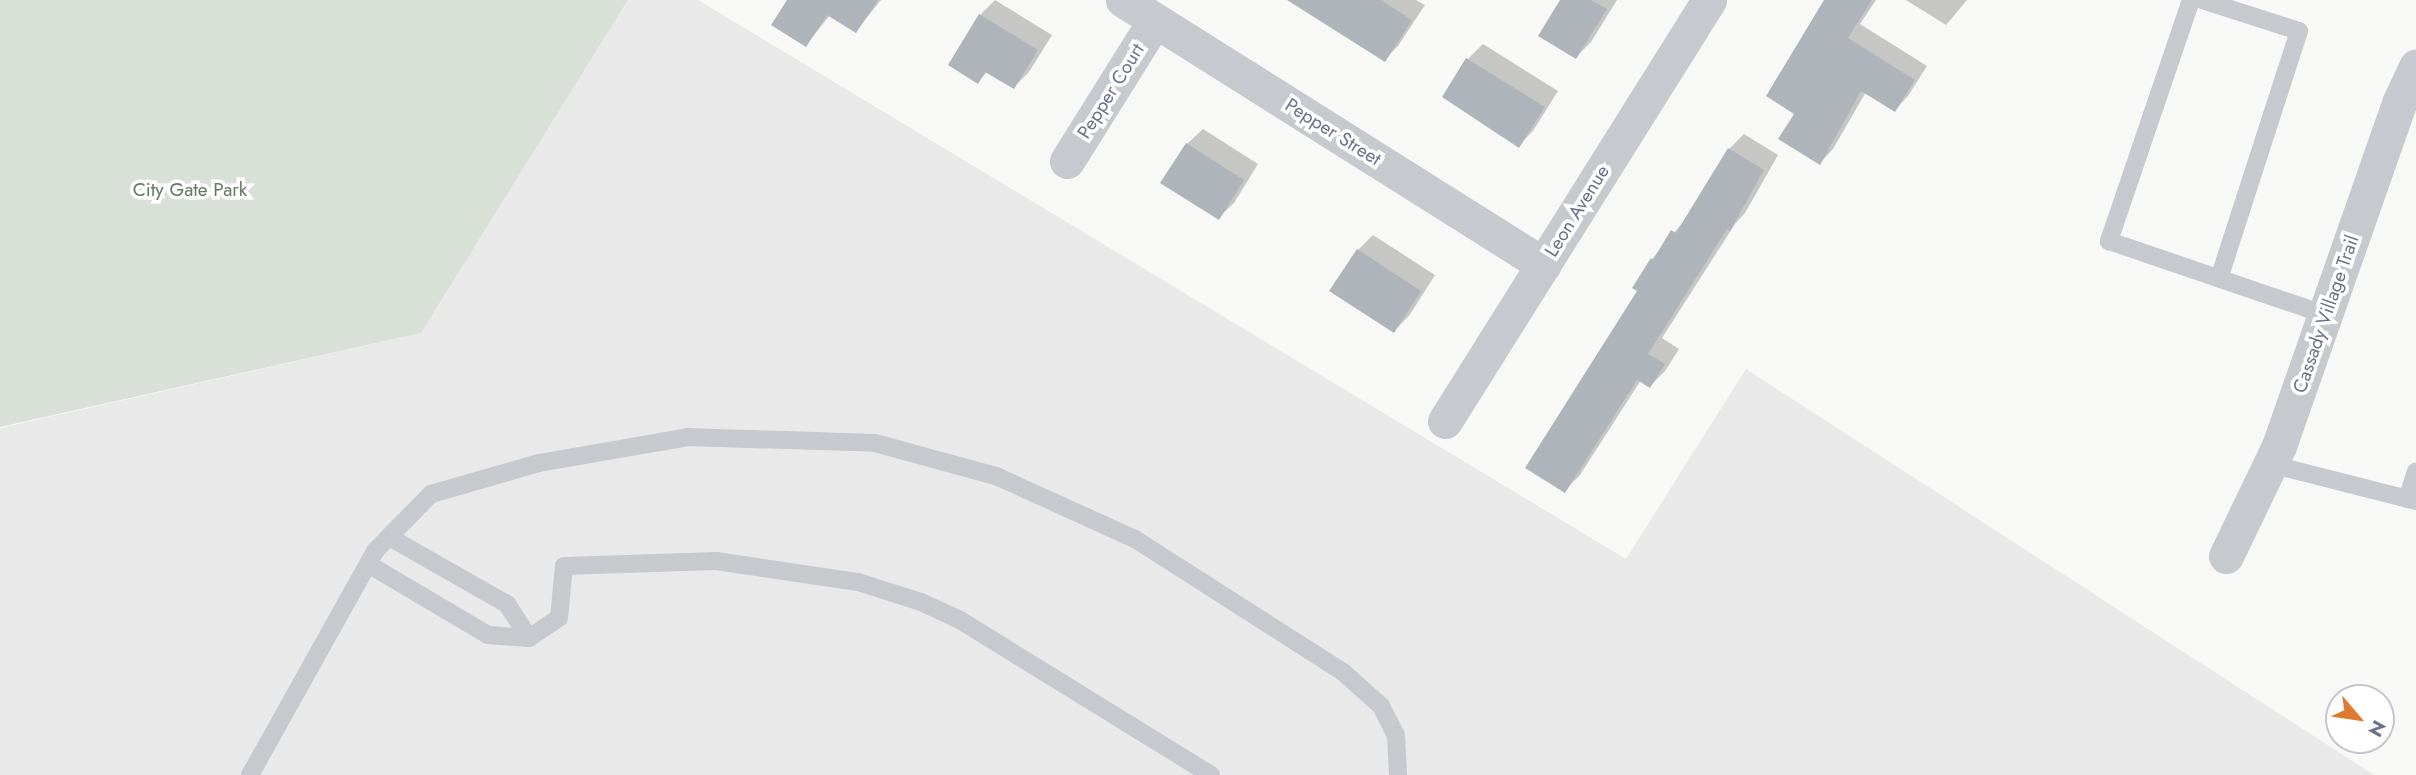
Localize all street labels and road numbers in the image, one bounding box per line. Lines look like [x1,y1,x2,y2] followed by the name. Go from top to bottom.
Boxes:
[1073,39,1149,143] street label: Pepper Court
[1281,94,1385,170] street label: Pepper Street
[1540,161,1614,261] street label: Leon Avenue
[2288,232,2364,396] street label: Cassady Village Trail

